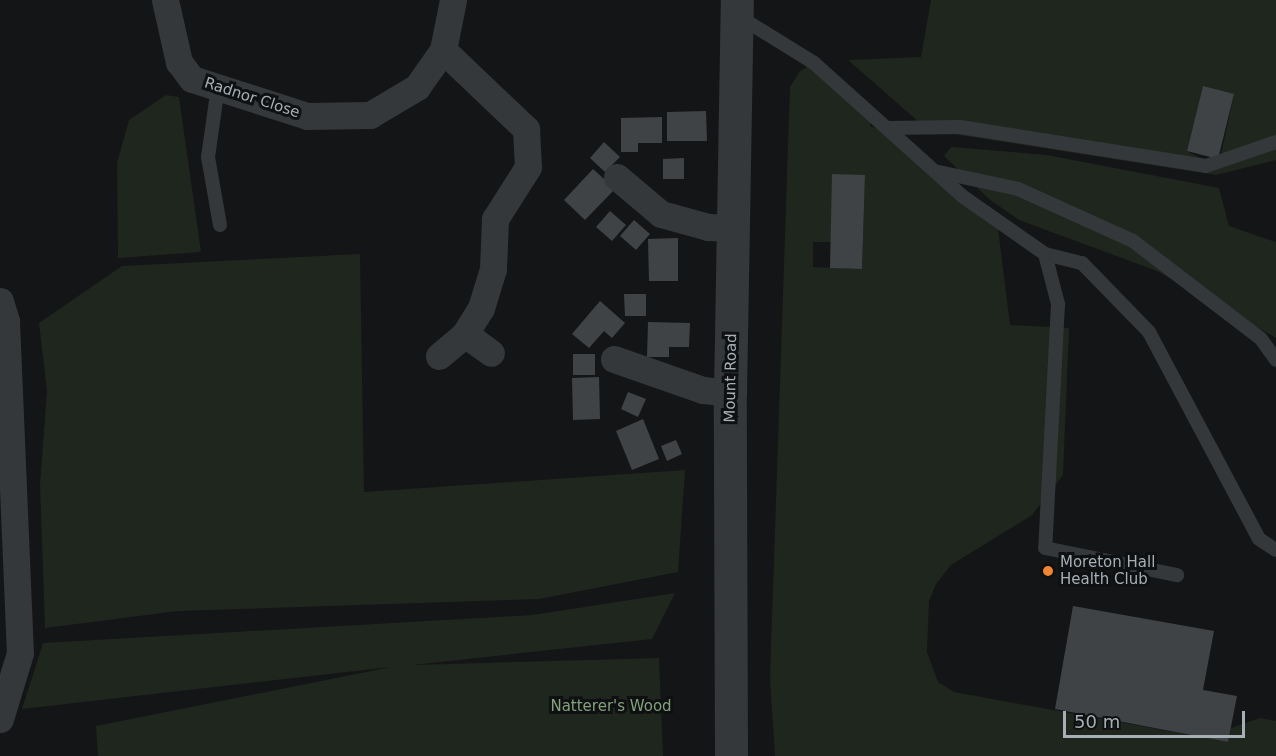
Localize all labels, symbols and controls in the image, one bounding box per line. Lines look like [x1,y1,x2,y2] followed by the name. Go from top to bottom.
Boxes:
[202,74,302,122] street label: Radnor Close
[721,333,741,423] street label: Mount Road
[1060,553,1155,588] place label: Moreton Hall Health Club
[1041,564,1055,578] marker: Moreton Hall Health Club
[550,698,672,716] park label: Natterer's Wood
[1066,699,1248,737] scale bar
[1074,711,1120,732] text: 50 m

